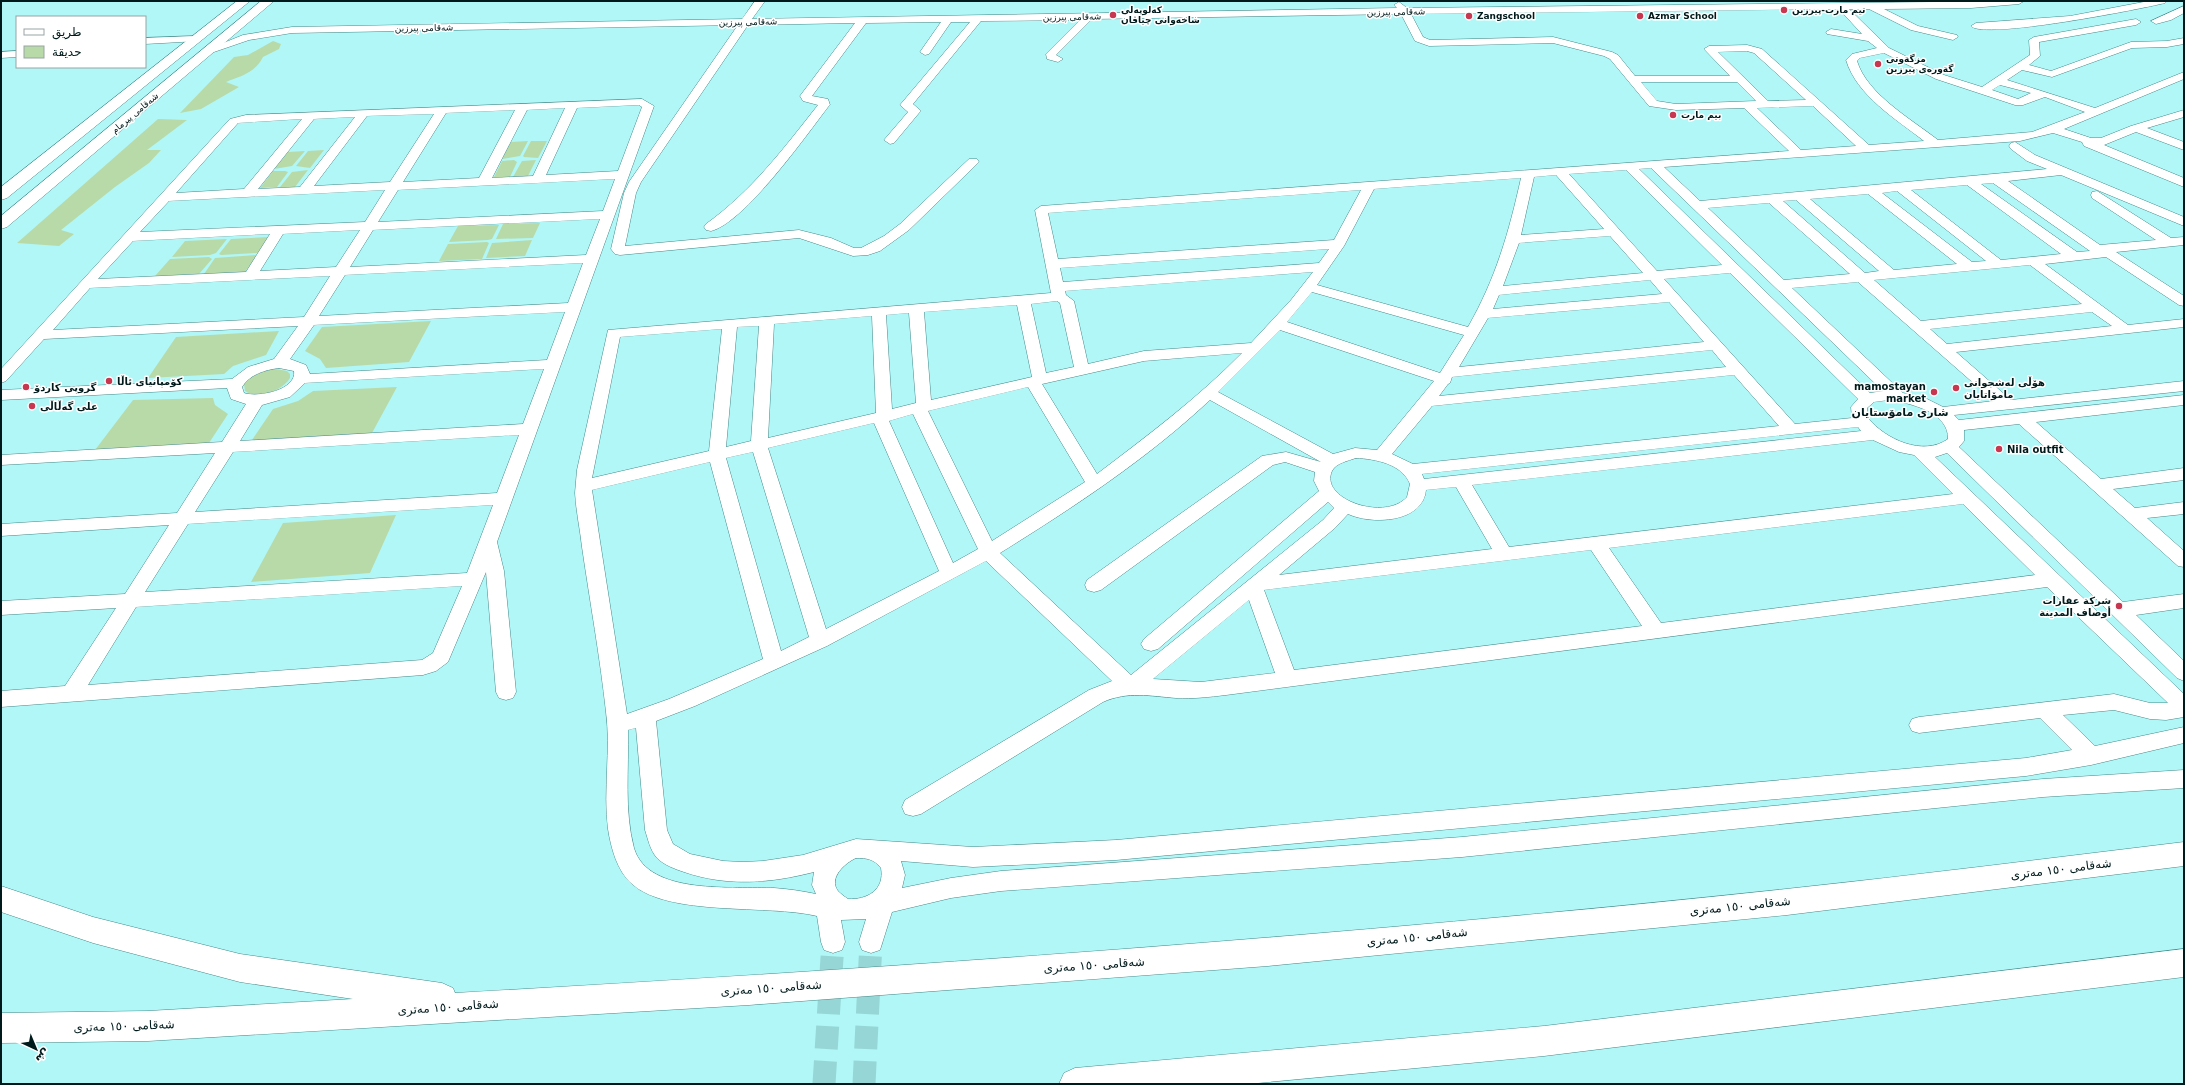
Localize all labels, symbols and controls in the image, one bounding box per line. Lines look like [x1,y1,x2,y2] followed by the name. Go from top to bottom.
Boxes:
[1121,5,1200,26] place label: کەلوپەلی شاخەوانی چیاڤان
[1779,5,1789,15] marker: تیم مارت-پیرزین
[1792,5,1865,16] place label: تیم مارت-پیرزین
[1367,6,1425,18] street label: شەقامی پیرزین
[1108,10,1118,20] marker: کەلوپەلی شاخەوانی چیاڤان
[1043,11,1101,23] street label: شەقامی پیرزین
[1464,11,1474,21] marker: Zangschool
[1477,11,1535,21] place label: Zangschool
[1635,11,1645,21] marker: Azmar School
[1648,11,1717,21] place label: Azmar School
[16,16,146,68] legend
[719,16,777,28] street label: شەقامی پیرزین
[395,22,453,34] street label: شەقامی پیرزین
[52,25,82,40] text: طريق
[52,45,82,59] text: حديقة
[1886,53,1954,75] place label: مزگةوتی گةورەی پیرزین
[1873,59,1883,69] marker: مزگةوتی گةورەی پیرزین
[110,91,160,135] street label: شەقامی پیرمام
[1668,110,1678,120] marker: بیم مارت
[1681,110,1721,121] place label: بیم مارت
[117,375,183,388] place label: کۆمپانیای ئاڵا
[104,376,114,386] marker: کۆمپانیای ئاڵا
[1964,376,2045,401] place label: هۆڵی لەشجوانی مامۆاتایان
[33,381,96,394] place label: گروپی کاردۆ
[1854,381,1926,404] place label: mamostayan market
[21,382,31,392] marker: گروپی کاردۆ
[1951,383,1961,393] marker: هۆڵی لەشجوانی مامۆاتایان
[1929,387,1939,397] marker: mamostayan market
[40,400,98,412] place label: علی گەڵاڵی
[27,401,37,411] marker: علی گەڵاڵی
[1852,406,1948,419] district label: شاری مامۆستایان
[1994,444,2004,454] marker: Nila outfit
[2007,444,2064,455] place label: Nila outfit
[2039,595,2111,619] place label: شركة عقارات أوصاف المدينة
[2114,601,2124,611] marker: شركة عقارات أوصاف المدينة
[2010,856,2112,883] street label: شەقامی ١٥٠ مەتری
[1689,894,1791,919] street label: شەقامی ١٥٠ مەتری
[1366,925,1468,950] street label: شەقامی ١٥٠ مەتری
[1043,954,1145,977] street label: شەقامی ١٥٠ مەتری
[720,977,822,1000] street label: شەقامی ١٥٠ مەتری
[397,996,499,1019] street label: شەقامی ١٥٠ مەتری
[73,1017,175,1036] street label: شەقامی ١٥٠ مەتری
[16,1029,56,1069] north arrow
[33,1046,53,1066] text: ش

